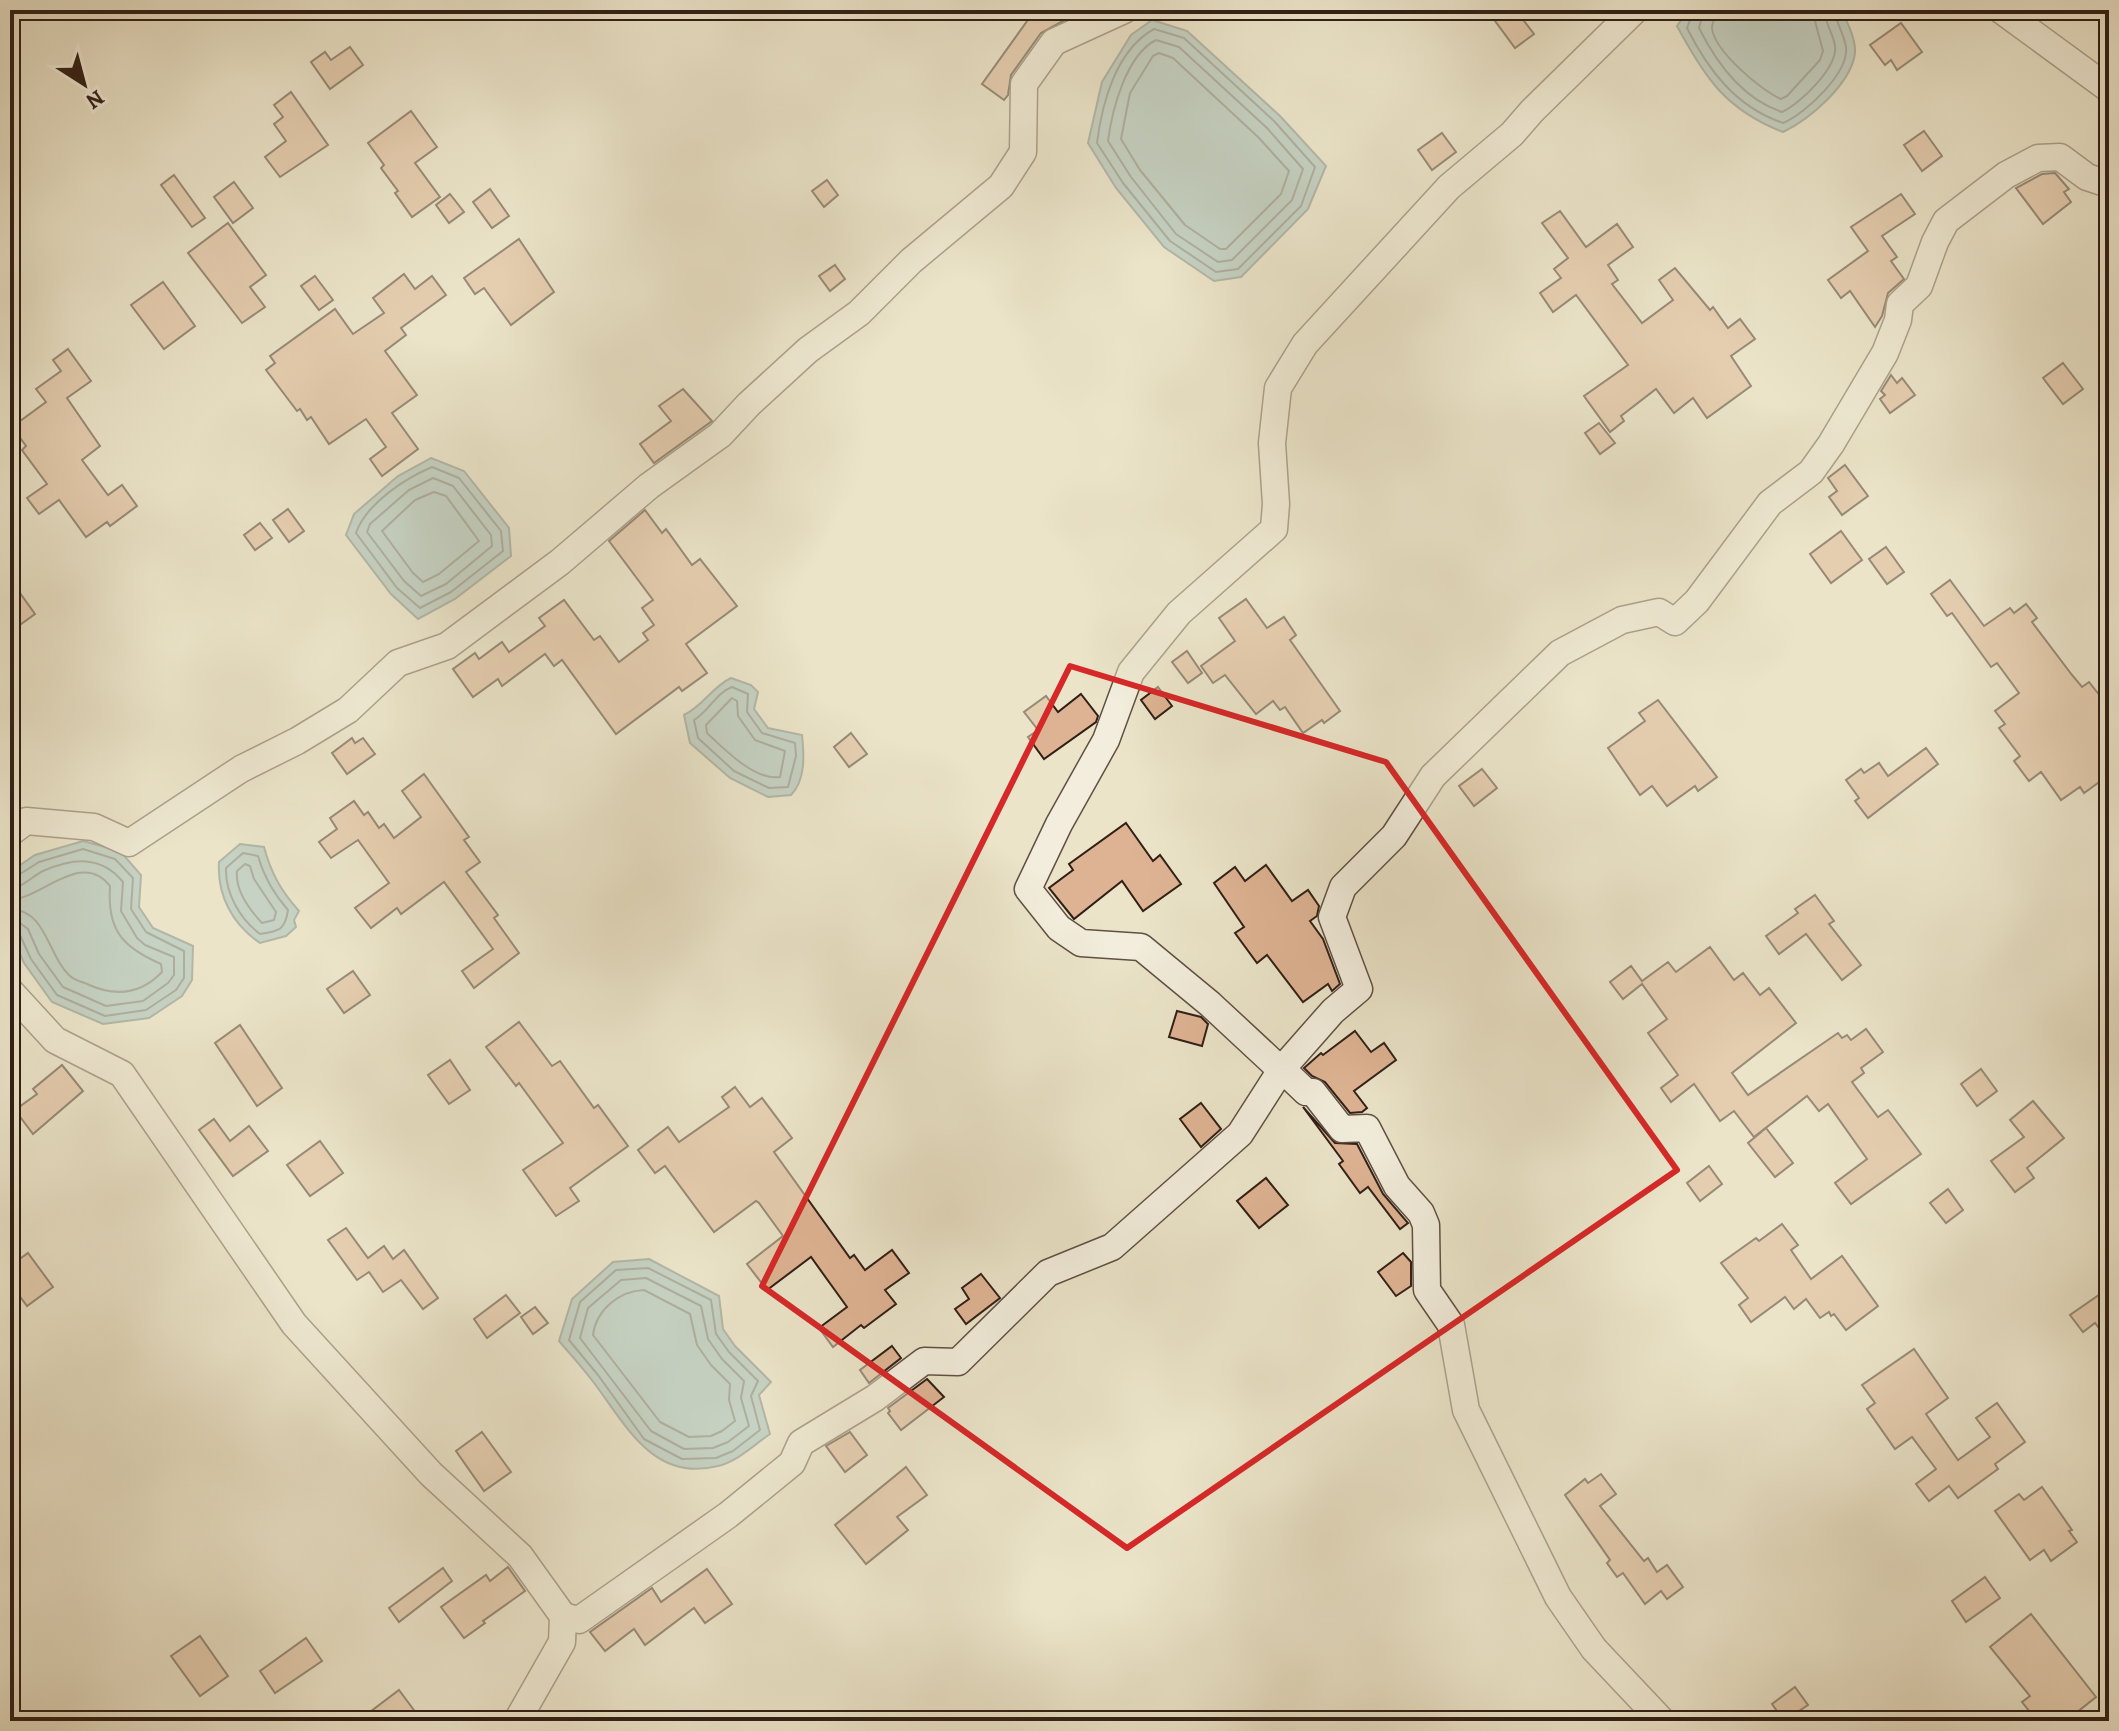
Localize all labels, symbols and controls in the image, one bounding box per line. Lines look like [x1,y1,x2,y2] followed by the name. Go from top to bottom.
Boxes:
[44,44,124,124] north arrow
[80,83,110,116] text: N

